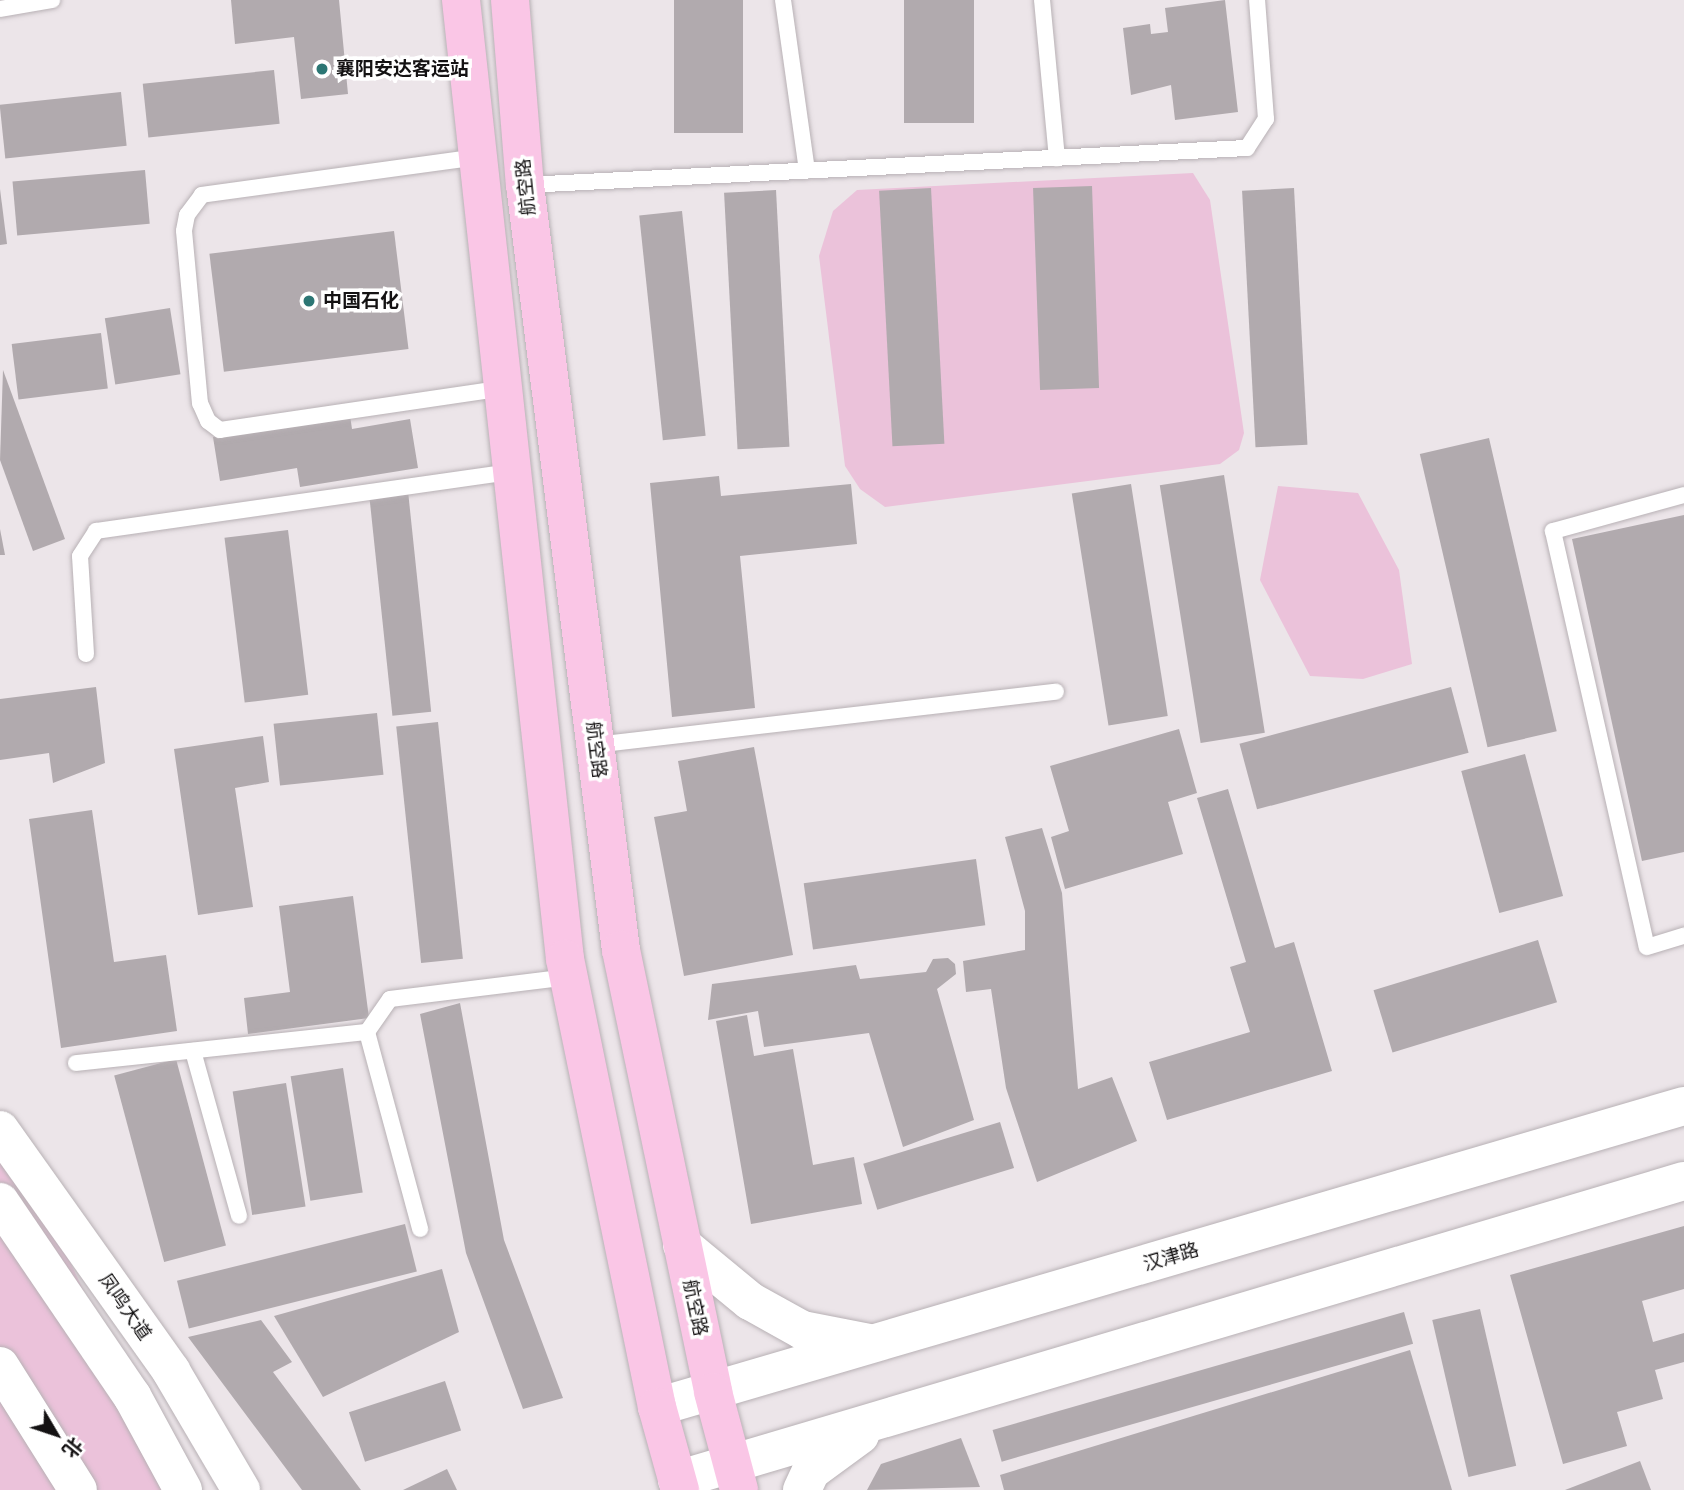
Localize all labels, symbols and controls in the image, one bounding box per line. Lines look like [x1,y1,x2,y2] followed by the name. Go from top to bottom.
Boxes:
[336,58,469,80] place label: 襄阳安达客运站
[314,61,330,77] marker: 襄阳安达客运站
[512,157,540,217] street label: 航空路
[323,290,399,312] place label: 中国石化
[301,293,317,309] marker: 中国石化
[581,720,611,780] street label: 航空路
[1140,1238,1202,1276] street label: 汉津路
[94,1269,156,1345] street label: 凤鸣大道
[678,1278,712,1338] street label: 航空路
[21,1399,91,1469] north arrow
[58,1433,88,1462] text: 北

